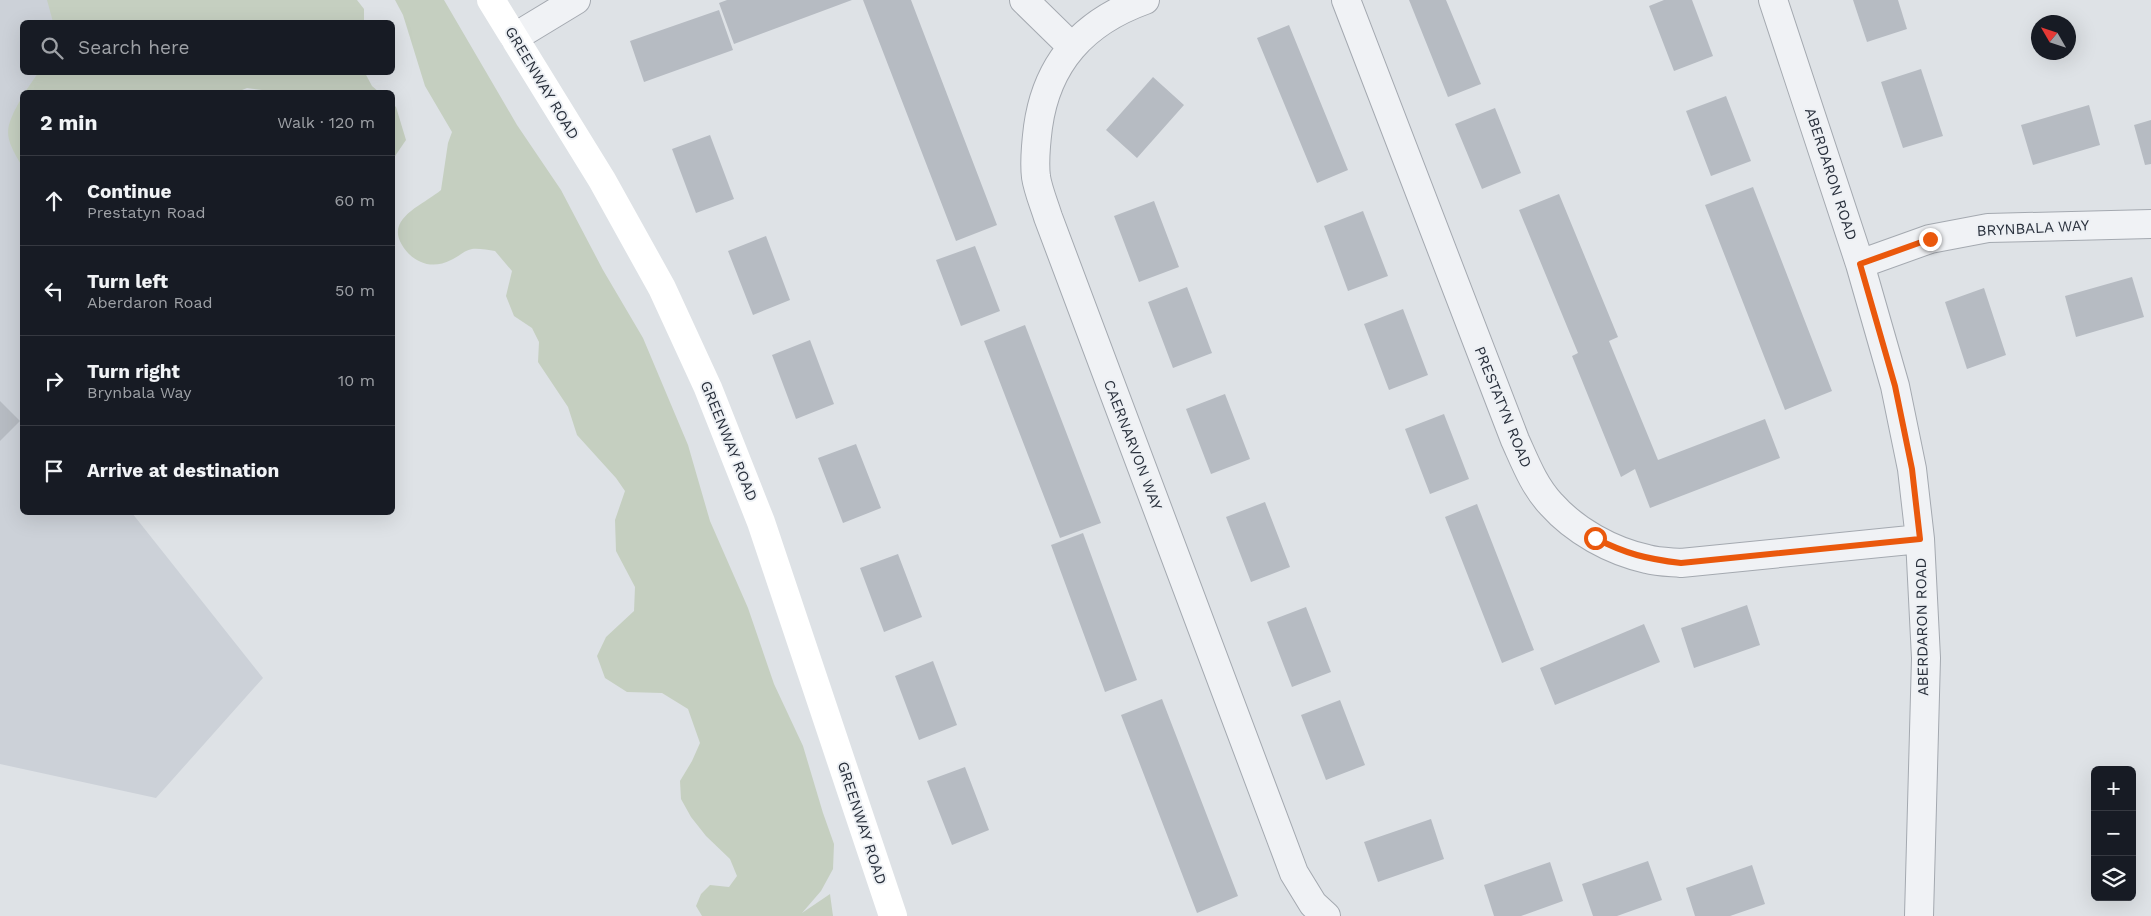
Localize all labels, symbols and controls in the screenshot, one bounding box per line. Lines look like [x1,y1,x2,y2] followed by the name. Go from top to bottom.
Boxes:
[2031,15,2076,60] north arrow
[20,20,395,75] search box
[501,23,583,143] street label: GREENWAY ROAD
[38,34,66,62] icon: search
[78,36,189,59] text: Search here
[1801,105,1861,243] street label: ABERDARON ROAD
[40,110,97,135] text: 2 min
[277,113,375,132] text: Walk · 120 m
[87,180,171,203] text: Continue
[40,187,68,215] icon: ahead
[335,191,375,210] text: 60 m
[87,203,206,222] text: Prestatyn Road
[1976,216,2090,240] street label: BRYNBALA WAY
[1919,228,1942,251] route end
[87,270,168,293] text: Turn left
[40,277,68,305] icon: left
[335,281,375,300] text: 50 m
[87,293,212,312] text: Aberdaron Road
[1470,344,1536,470] street label: PRESTATYN ROAD
[87,360,180,383] text: Turn right
[40,367,68,395] icon: right
[338,371,375,390] text: 10 m
[1100,377,1166,513] street label: CAERNARVON WAY
[697,378,761,504] street label: GREENWAY ROAD
[87,383,191,402] text: Brynbala Way
[40,457,68,485] icon: arrive
[87,459,279,482] text: Arrive at destination
[1584,527,1607,550] route start
[1912,558,1932,696] street label: ABERDARON ROAD
[834,759,890,887] street label: GREENWAY ROAD
[2091,766,2136,901] map controls
[2091,766,2136,811] button: +
[2091,811,2136,856] button: −
[2091,856,2136,901] button: layers

